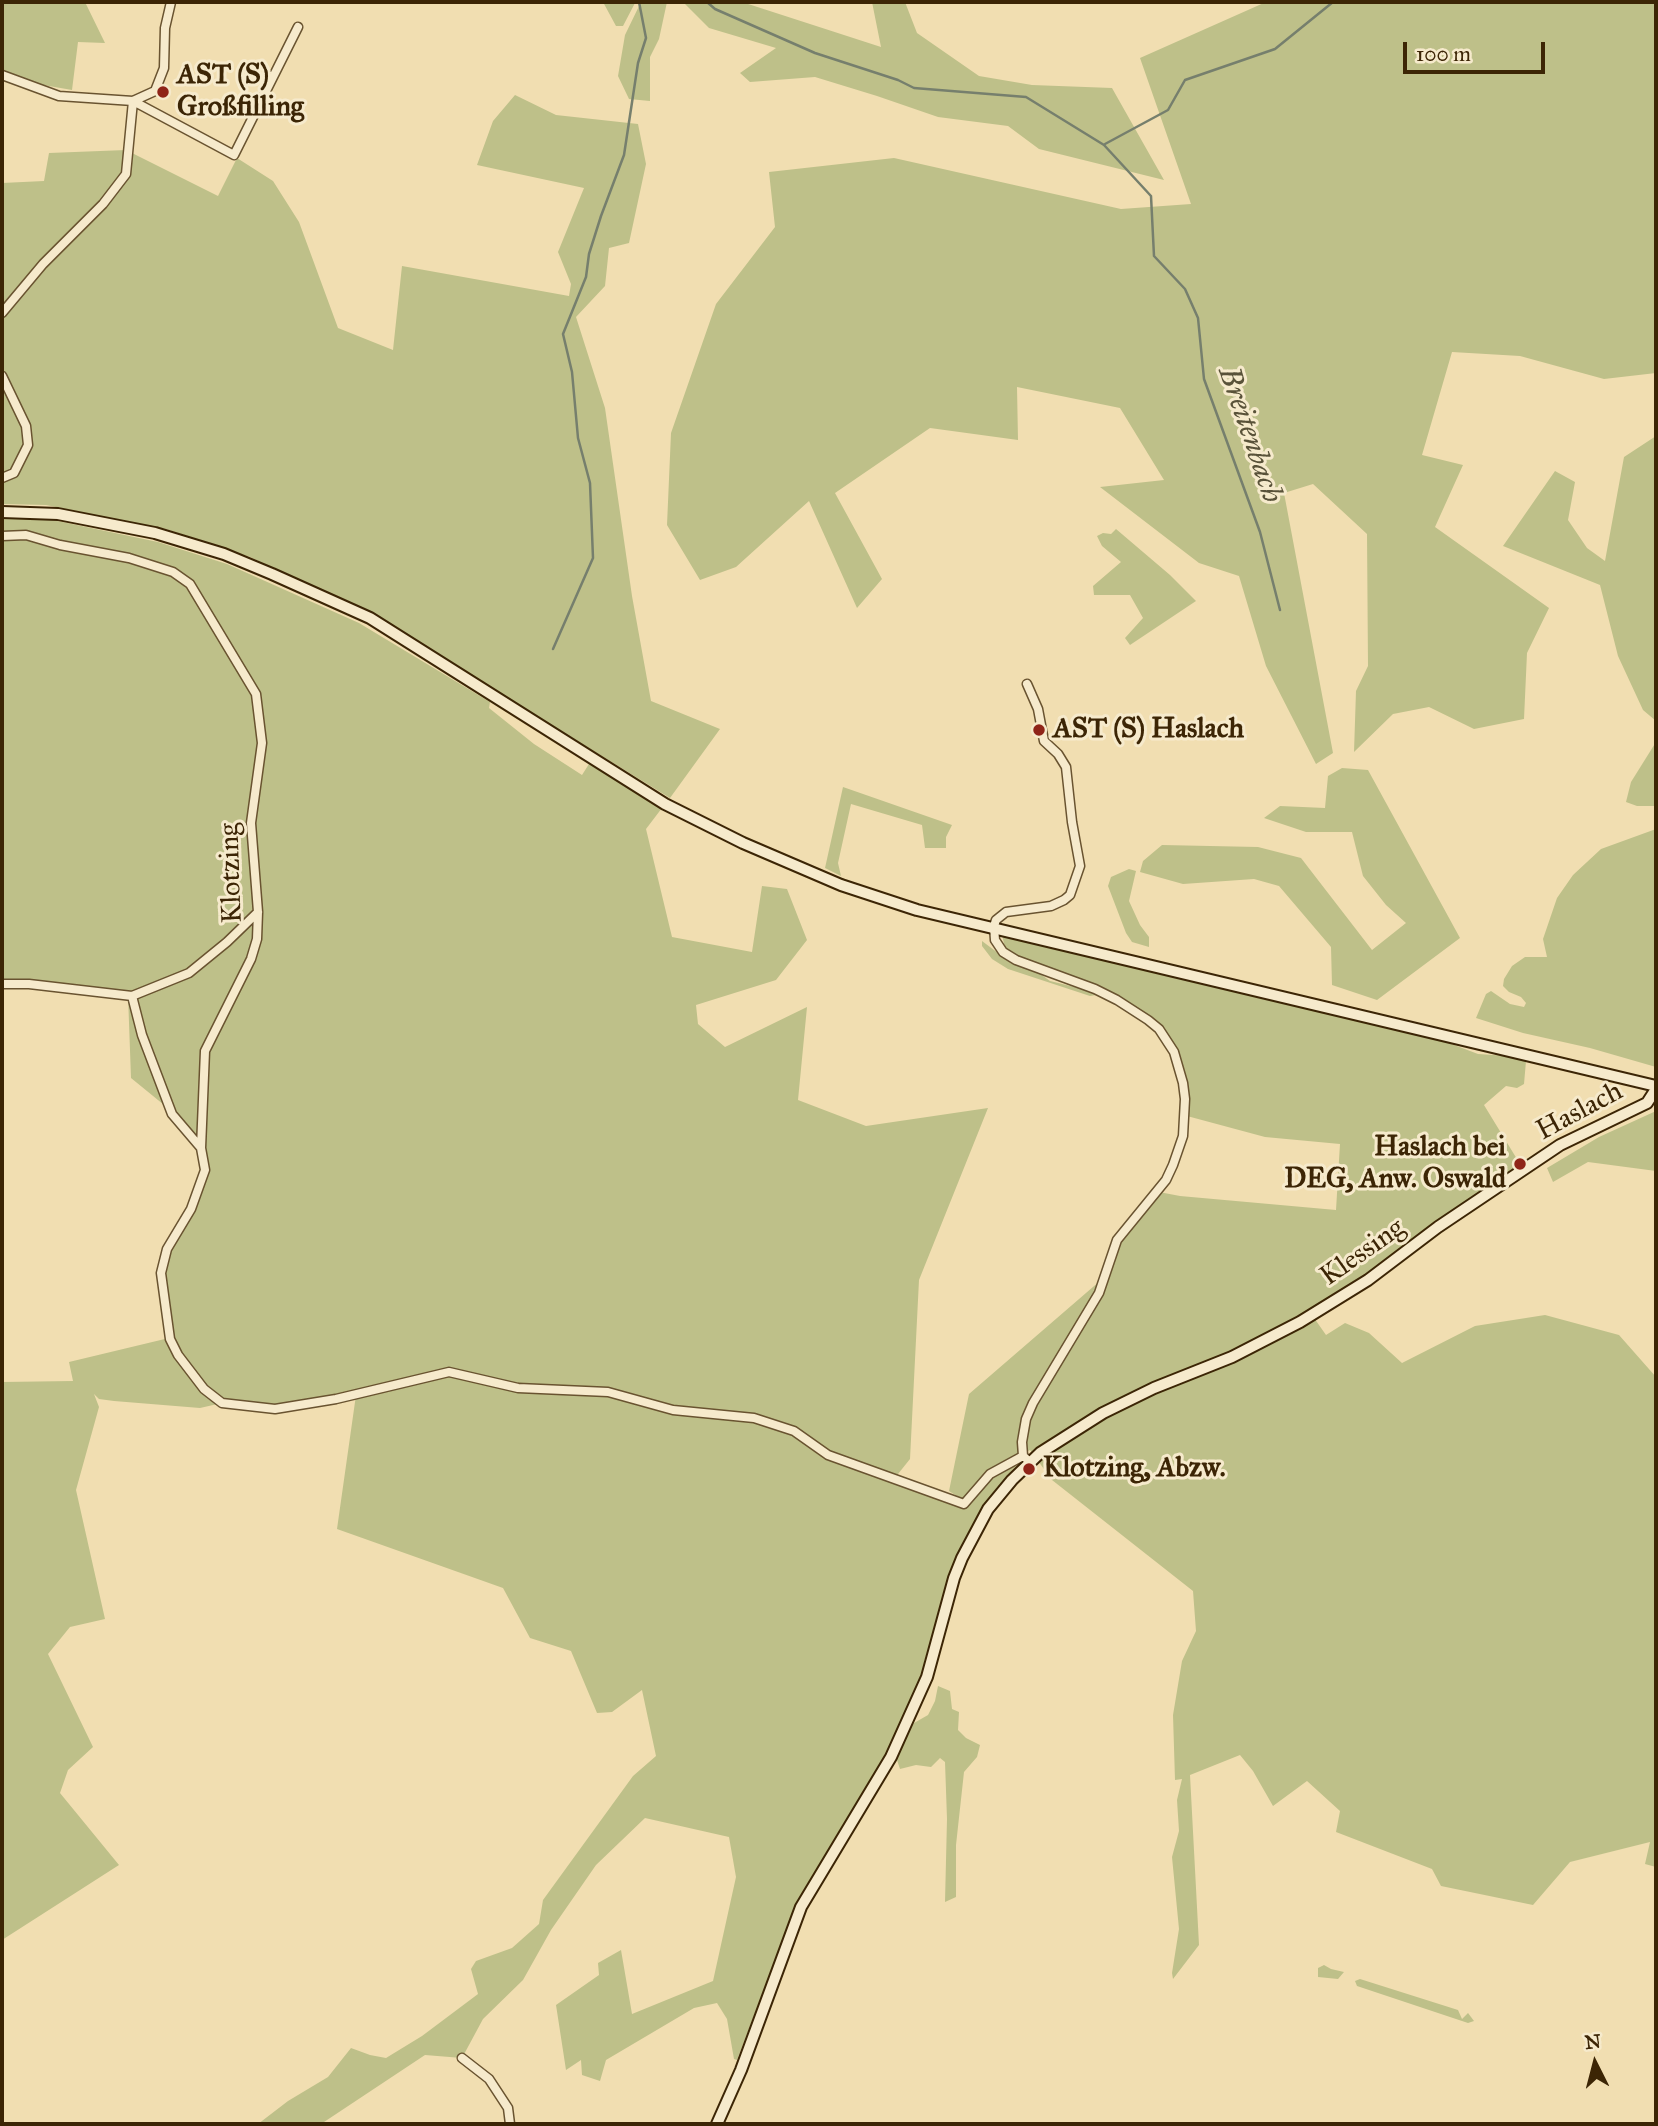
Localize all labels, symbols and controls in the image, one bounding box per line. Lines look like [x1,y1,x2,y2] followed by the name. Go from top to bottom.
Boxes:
[1406,28,1548,72] scale bar
[1416,41,1471,67] text: 100 m
[177,59,304,125] place label: AST (S) Großfilling
[155,84,171,100] marker: AST (S) Großfilling
[1209,362,1289,508] water label: Breitenbach
[1053,713,1244,747] place label: AST (S) Haslach
[1031,722,1047,738] marker: AST (S) Haslach
[213,822,251,924] street label: Klotzing
[1531,1075,1629,1149] street label: Haslach
[1284,1131,1506,1197] place label: Haslach bei DEG, Anw. Oswald
[1512,1156,1528,1172] marker: Haslach bei DEG, Anw. Oswald
[1314,1212,1412,1294] street label: Klessing
[1043,1452,1226,1486] place label: Klotzing, Abzw.
[1021,1461,1037,1477] marker: Klotzing, Abzw.
[1560,2028,1630,2098] north arrow
[1584,2029,1602,2054] text: N

